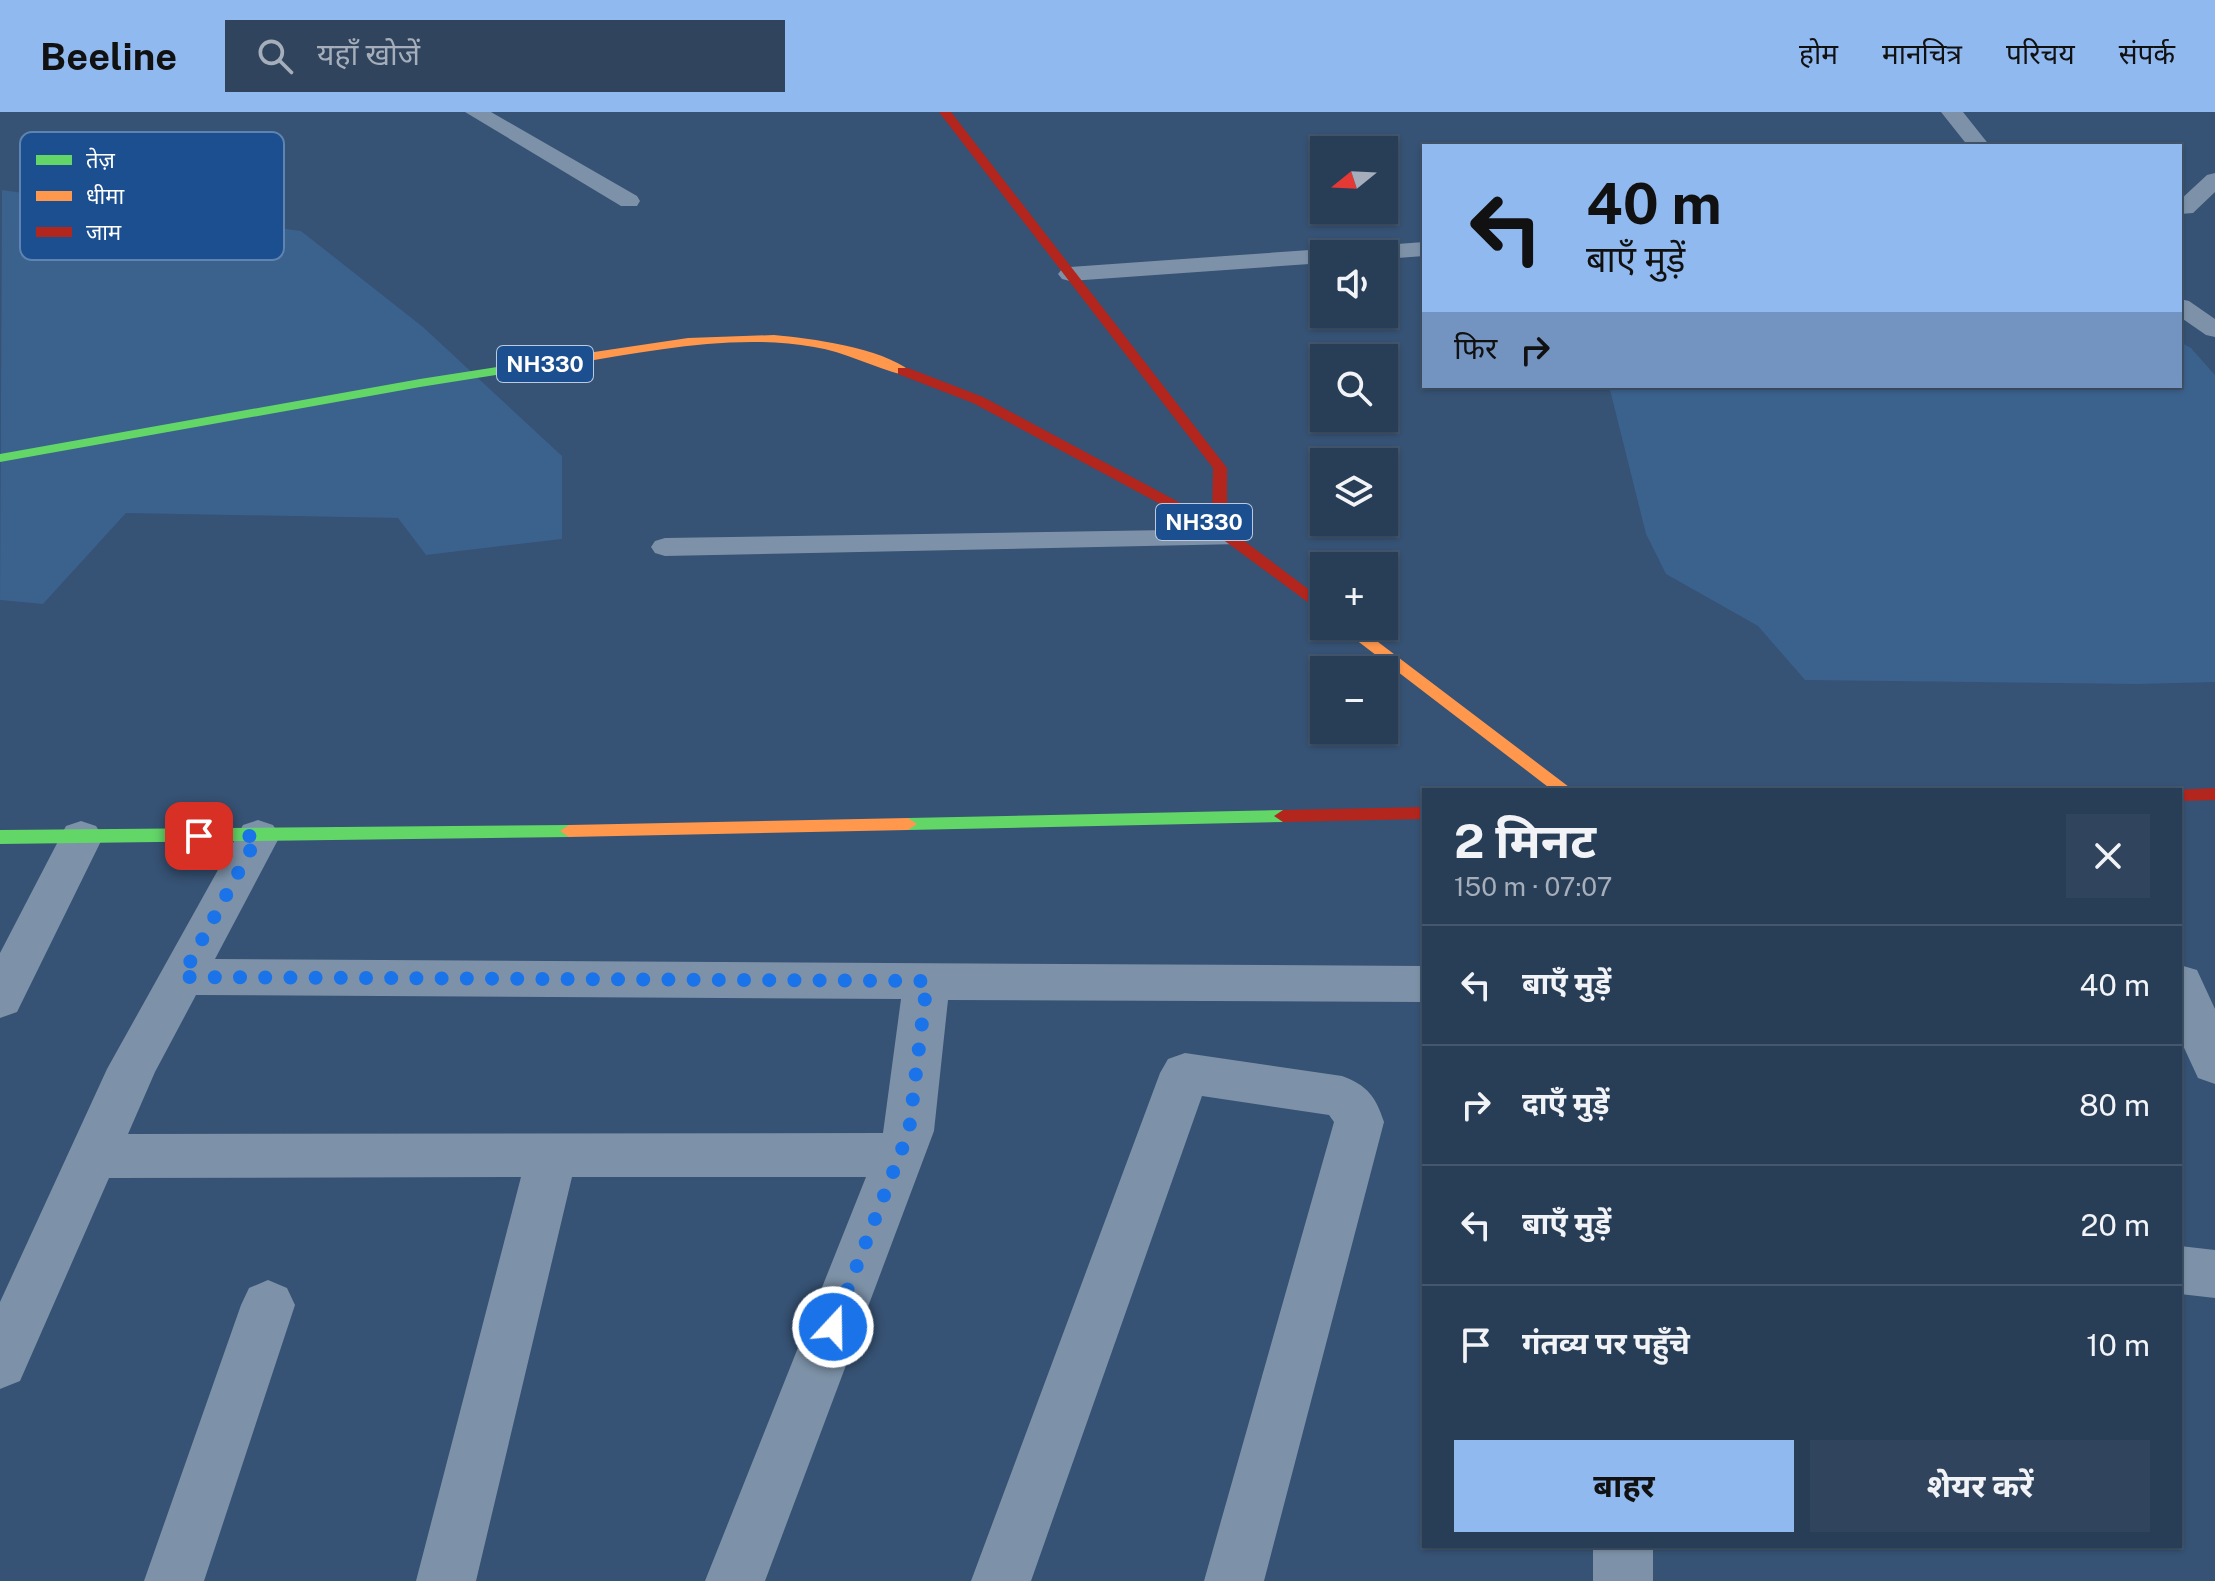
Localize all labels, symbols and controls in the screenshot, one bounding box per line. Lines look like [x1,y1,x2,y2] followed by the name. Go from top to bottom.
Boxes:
[225,20,785,92] search box
[40,34,177,79] text: Beeline
[253,34,297,78] icon: search
[317,36,420,72] text: यहाँ खोजें
[1799,37,1838,70] text: होम
[1882,37,1962,70] text: मानचित्र
[2006,37,2075,70] text: परिचय
[2119,37,2175,70] text: संपर्क
[20,132,284,260] legend
[1310,136,1398,224] north arrow
[1310,136,1398,744] map controls
[86,147,116,173] text: तेज़
[1586,171,1722,237] text: 40 m
[1454,176,1558,280] icon: left
[86,183,124,209] text: धीमा
[86,219,122,245] text: जाम
[1586,238,1685,280] text: बाएँ मुड़ें
[1310,240,1398,328] button: sound
[1513,328,1557,372] icon: right
[1454,330,1497,366] text: फिर
[1310,344,1398,432] button: search
[497,346,593,382] road number: NH330
[1310,448,1398,536] button: layers
[1156,504,1252,540] road number: NH330
[1310,552,1398,640] button: +
[1310,656,1398,744] button: −
[165,802,233,870] pin
[1454,812,1596,869] text: 2 मिनट
[177,814,221,858] icon: arrive
[2066,814,2150,898] button: close
[1454,871,1612,902] text: 150 m · 07:07
[1454,963,1498,1007] icon: left
[1522,965,1611,1001] text: बाएँ मुड़ें
[2080,967,2150,1003] text: 40 m
[1454,1083,1498,1127] icon: right
[1522,1085,1609,1121] text: दाएँ मुड़ें
[2079,1087,2150,1123] text: 80 m
[1454,1203,1498,1247] icon: left
[1522,1205,1611,1241] text: बाएँ मुड़ें
[2081,1207,2150,1243] text: 20 m
[791,1285,875,1369] position arrow
[1454,1323,1498,1367] icon: arrive
[1522,1325,1690,1361] text: गंतव्य पर पहुँचे
[2086,1327,2150,1363] text: 10 m
[1454,1440,1794,1532] button: बाहर
[1810,1440,2150,1532] button: शेयर करें

